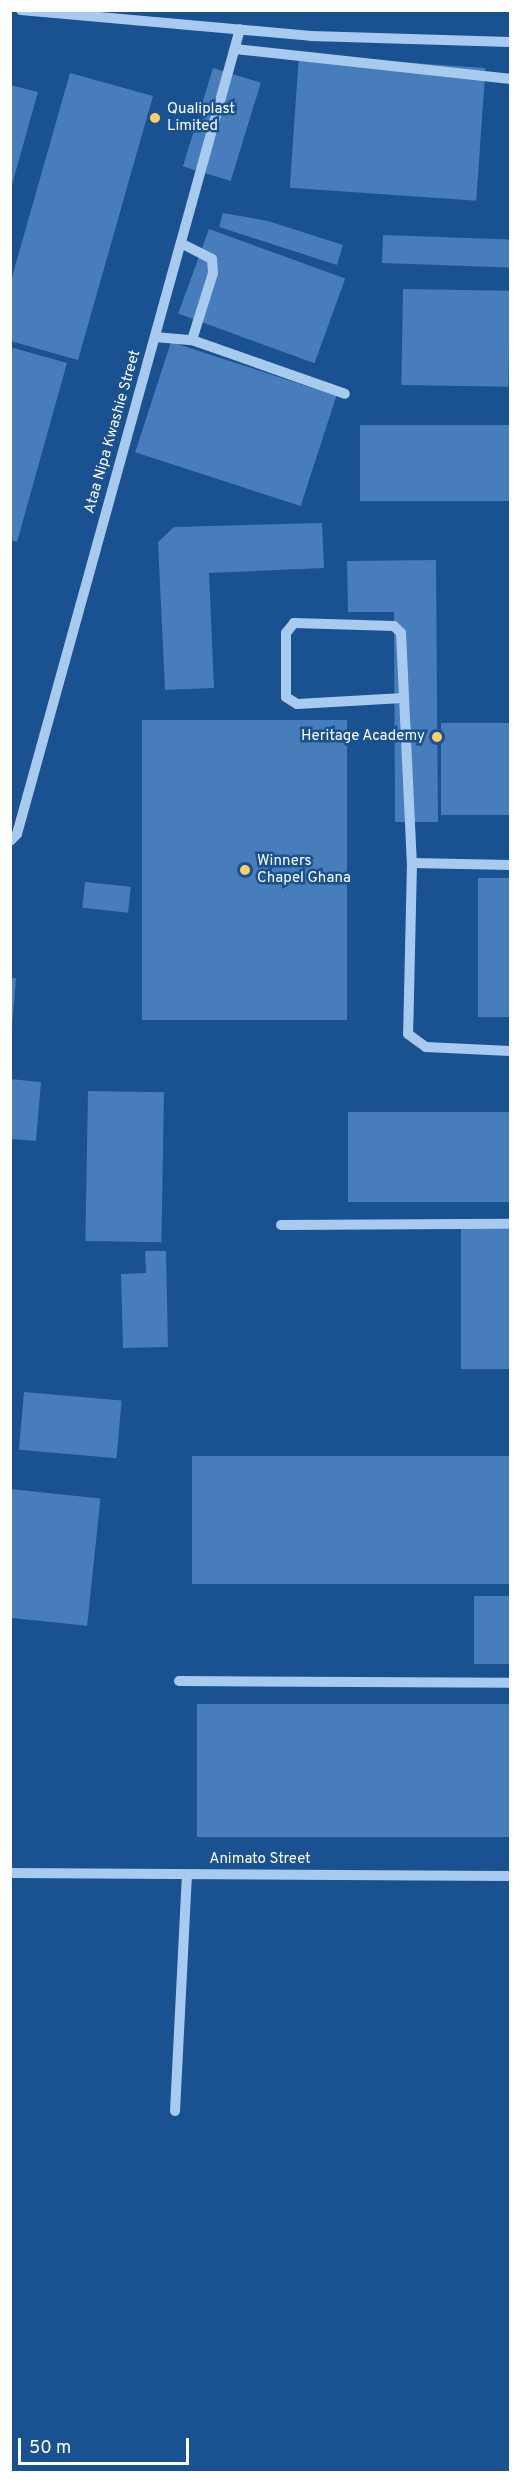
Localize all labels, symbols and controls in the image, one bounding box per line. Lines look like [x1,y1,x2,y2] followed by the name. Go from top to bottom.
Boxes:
[167,100,235,135] place label: Qualiplast Limited
[148,111,162,125] marker: Qualiplast Limited
[81,348,145,516] street label: Ataa Nipa Kwashie Street
[300,728,425,746] place label: Heritage Academy
[430,730,444,744] marker: Heritage Academy
[257,852,351,887] place label: Winners Chapel Ghana
[238,863,252,877] marker: Winners Chapel Ghana
[209,1851,311,1869] street label: Animato Street
[21,2426,192,2464] scale bar
[29,2437,71,2460] text: 50 m

